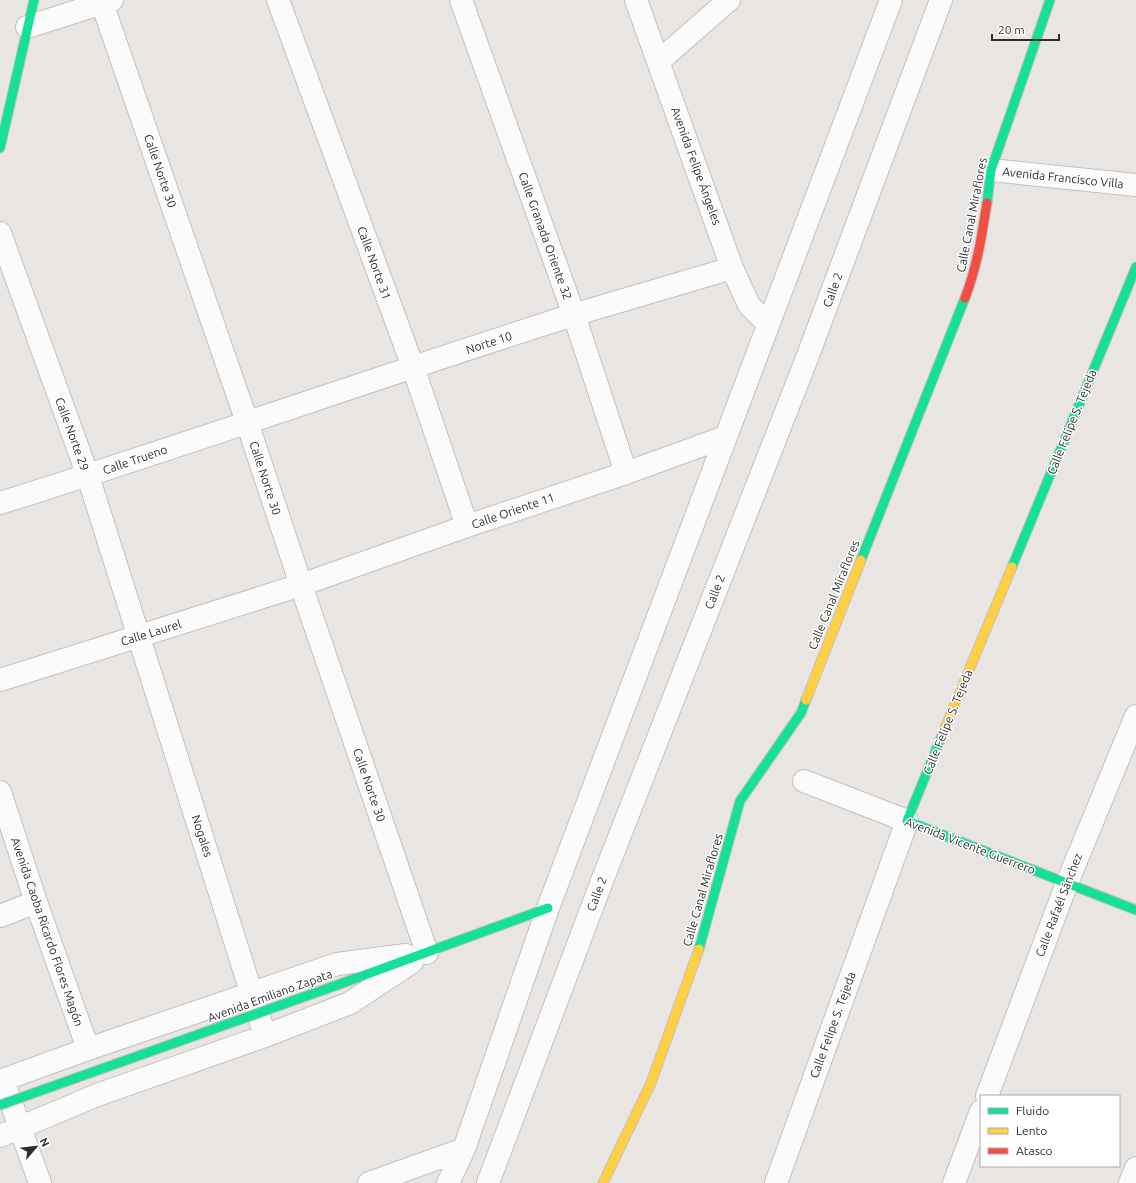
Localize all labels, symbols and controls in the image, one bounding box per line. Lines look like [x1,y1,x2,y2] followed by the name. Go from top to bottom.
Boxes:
[992,16,1059,42] scale bar
[998,23,1025,36] text: 20 m
[669,105,724,226] street label: Avenida Felipe Ángeles
[142,132,179,210] street label: Calle Norte 30
[954,156,989,273] street label: Calle Canal Miraflores
[1002,165,1124,190] street label: Avenida Francisco Villa
[516,170,575,301] street label: Calle Granada Oriente 32
[355,224,394,301] street label: Calle Norte 31
[820,271,845,309] street label: Calle 2
[464,329,514,356] street label: Norte 10
[1044,367,1099,476] street label: Calle Felipe S. Tejeda
[53,395,92,472] street label: Calle Norte 29
[247,439,284,517] street label: Calle Norte 30
[101,442,169,477] street label: Calle Trueno
[470,490,556,531] street label: Calle Oriente 11
[806,538,861,651] street label: Calle Canal Miraflores
[702,573,727,611] street label: Calle 2
[119,617,183,648] street label: Calle Laurel
[920,667,975,776] street label: Calle Felipe S. Tejeda
[351,746,388,824] street label: Calle Norte 30
[190,813,215,859] street label: Nogales
[903,815,1037,876] street label: Avenida Vicente Guerrero
[680,832,725,948] street label: Calle Canal Miraflores
[9,836,86,1028] street label: Avenida Caoba Ricardo Flores Magón
[1033,851,1084,958] street label: Calle Rafaél Sánchez
[584,875,609,913] street label: Calle 2
[206,967,334,1024] street label: Avenida Emiliano Zapata
[807,970,858,1080] street label: Calle Felipe S. Tejeda
[980,1095,1120,1167] legend
[1016,1104,1049,1117] text: Fluido
[1016,1124,1047,1137] text: Lento
[16,1127,56,1167] north arrow
[38,1136,52,1149] text: N
[1016,1144,1052,1157] text: Atasco

